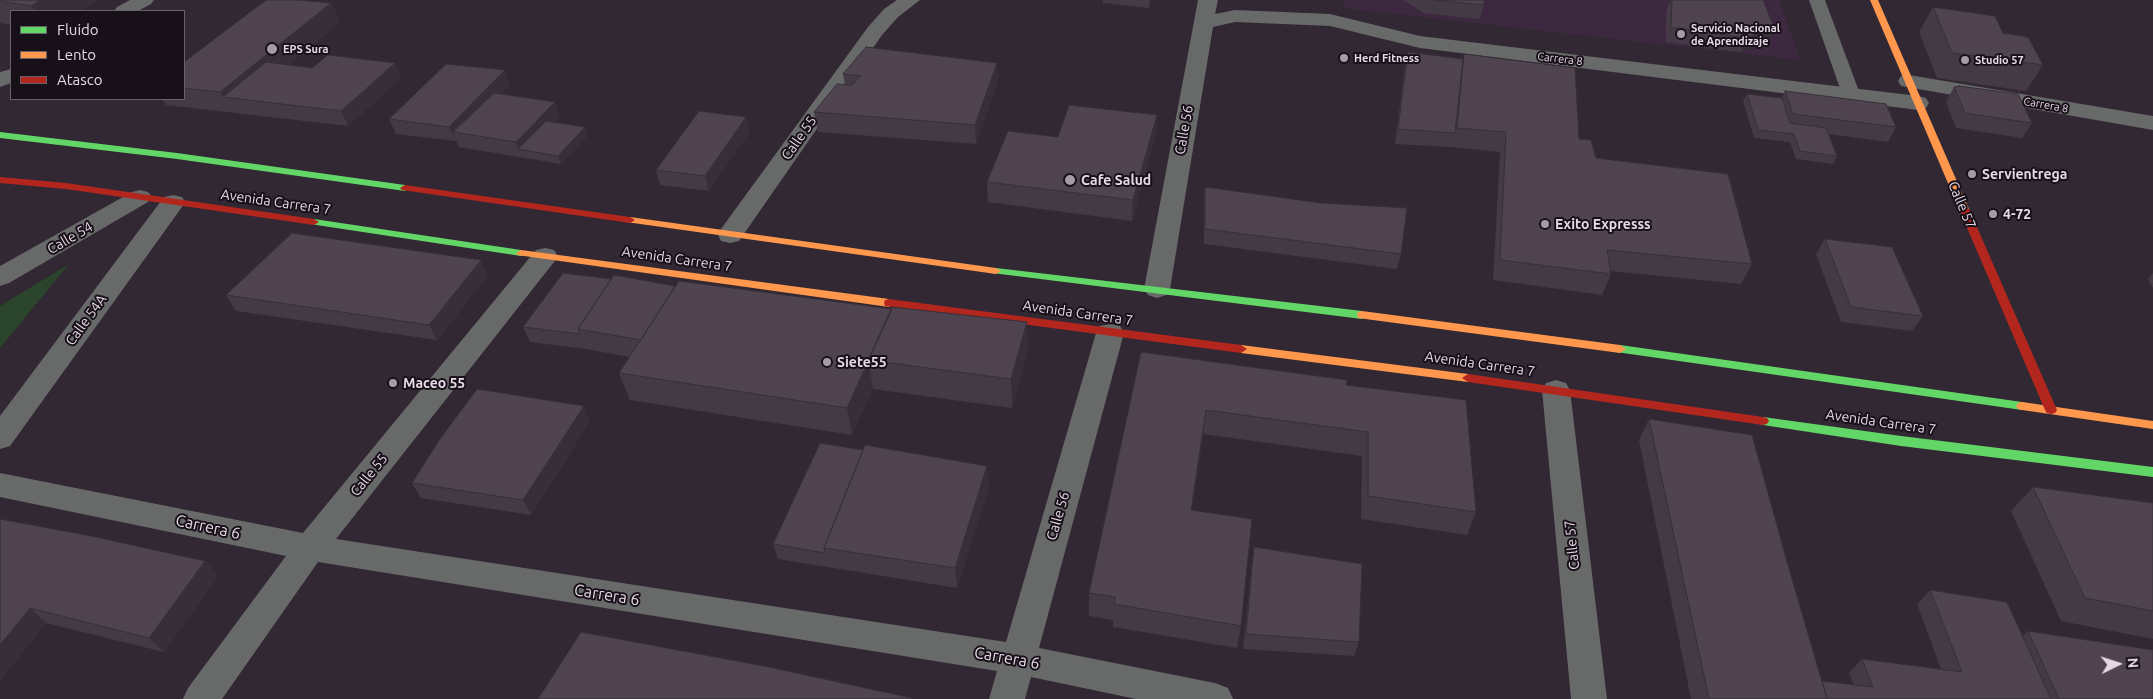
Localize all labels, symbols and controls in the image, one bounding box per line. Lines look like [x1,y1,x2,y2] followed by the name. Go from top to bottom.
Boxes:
[10,10,185,100] legend
[57,21,99,38] text: Fluido
[1691,21,1780,47] place label: Servicio Nacional de Aprendizaje
[1675,28,1687,40] marker: Servicio Nacional de Aprendizaje
[265,42,279,56] marker: EPS Sura
[283,42,328,56] place label: EPS Sura
[57,46,96,63] text: Lento
[1537,50,1583,68] street label: Carrera 8
[1354,51,1419,65] place label: Herd Fitness
[1338,52,1350,64] marker: Herd Fitness
[1975,53,2024,67] place label: Studio 57
[1959,54,1971,66] marker: Studio 57
[57,71,103,88] text: Atasco
[2023,95,2069,115] street label: Carrera 8
[1171,104,1197,156] street label: Calle 56
[778,113,820,163] street label: Calle 55
[1982,166,2067,182] place label: Servientrega
[1966,168,1978,180] marker: Servientrega
[1081,172,1151,188] place label: Cafe Salud
[1063,173,1077,187] marker: Cafe Salud
[1945,179,1979,231] street label: Calle 57
[220,186,332,218] street label: Avenida Carrera 7
[2003,206,2031,222] place label: 4-72
[1987,208,1999,220] marker: 4-72
[1555,216,1651,232] place label: Exito Expresss
[44,218,96,258] street label: Calle 54
[1539,218,1551,230] marker: Exito Expresss
[621,243,733,275] street label: Avenida Carrera 7
[62,291,110,349] street label: Calle 54A
[1022,297,1134,329] street label: Avenida Carrera 7
[1424,348,1536,380] street label: Avenida Carrera 7
[837,354,887,370] place label: Siete55
[821,356,833,368] marker: Siete55
[403,375,465,391] place label: Maceo 55
[387,377,399,389] marker: Maceo 55
[1825,406,1937,438] street label: Avenida Carrera 7
[347,450,391,500] street label: Calle 55
[1043,490,1073,542] street label: Calle 56
[174,511,242,543] street label: Carrera 6
[1561,519,1583,571] street label: Calle 57
[573,580,641,610] street label: Carrera 6
[2093,639,2143,689] north arrow
[973,643,1041,673] street label: Carrera 6
[2125,657,2141,669] text: N

